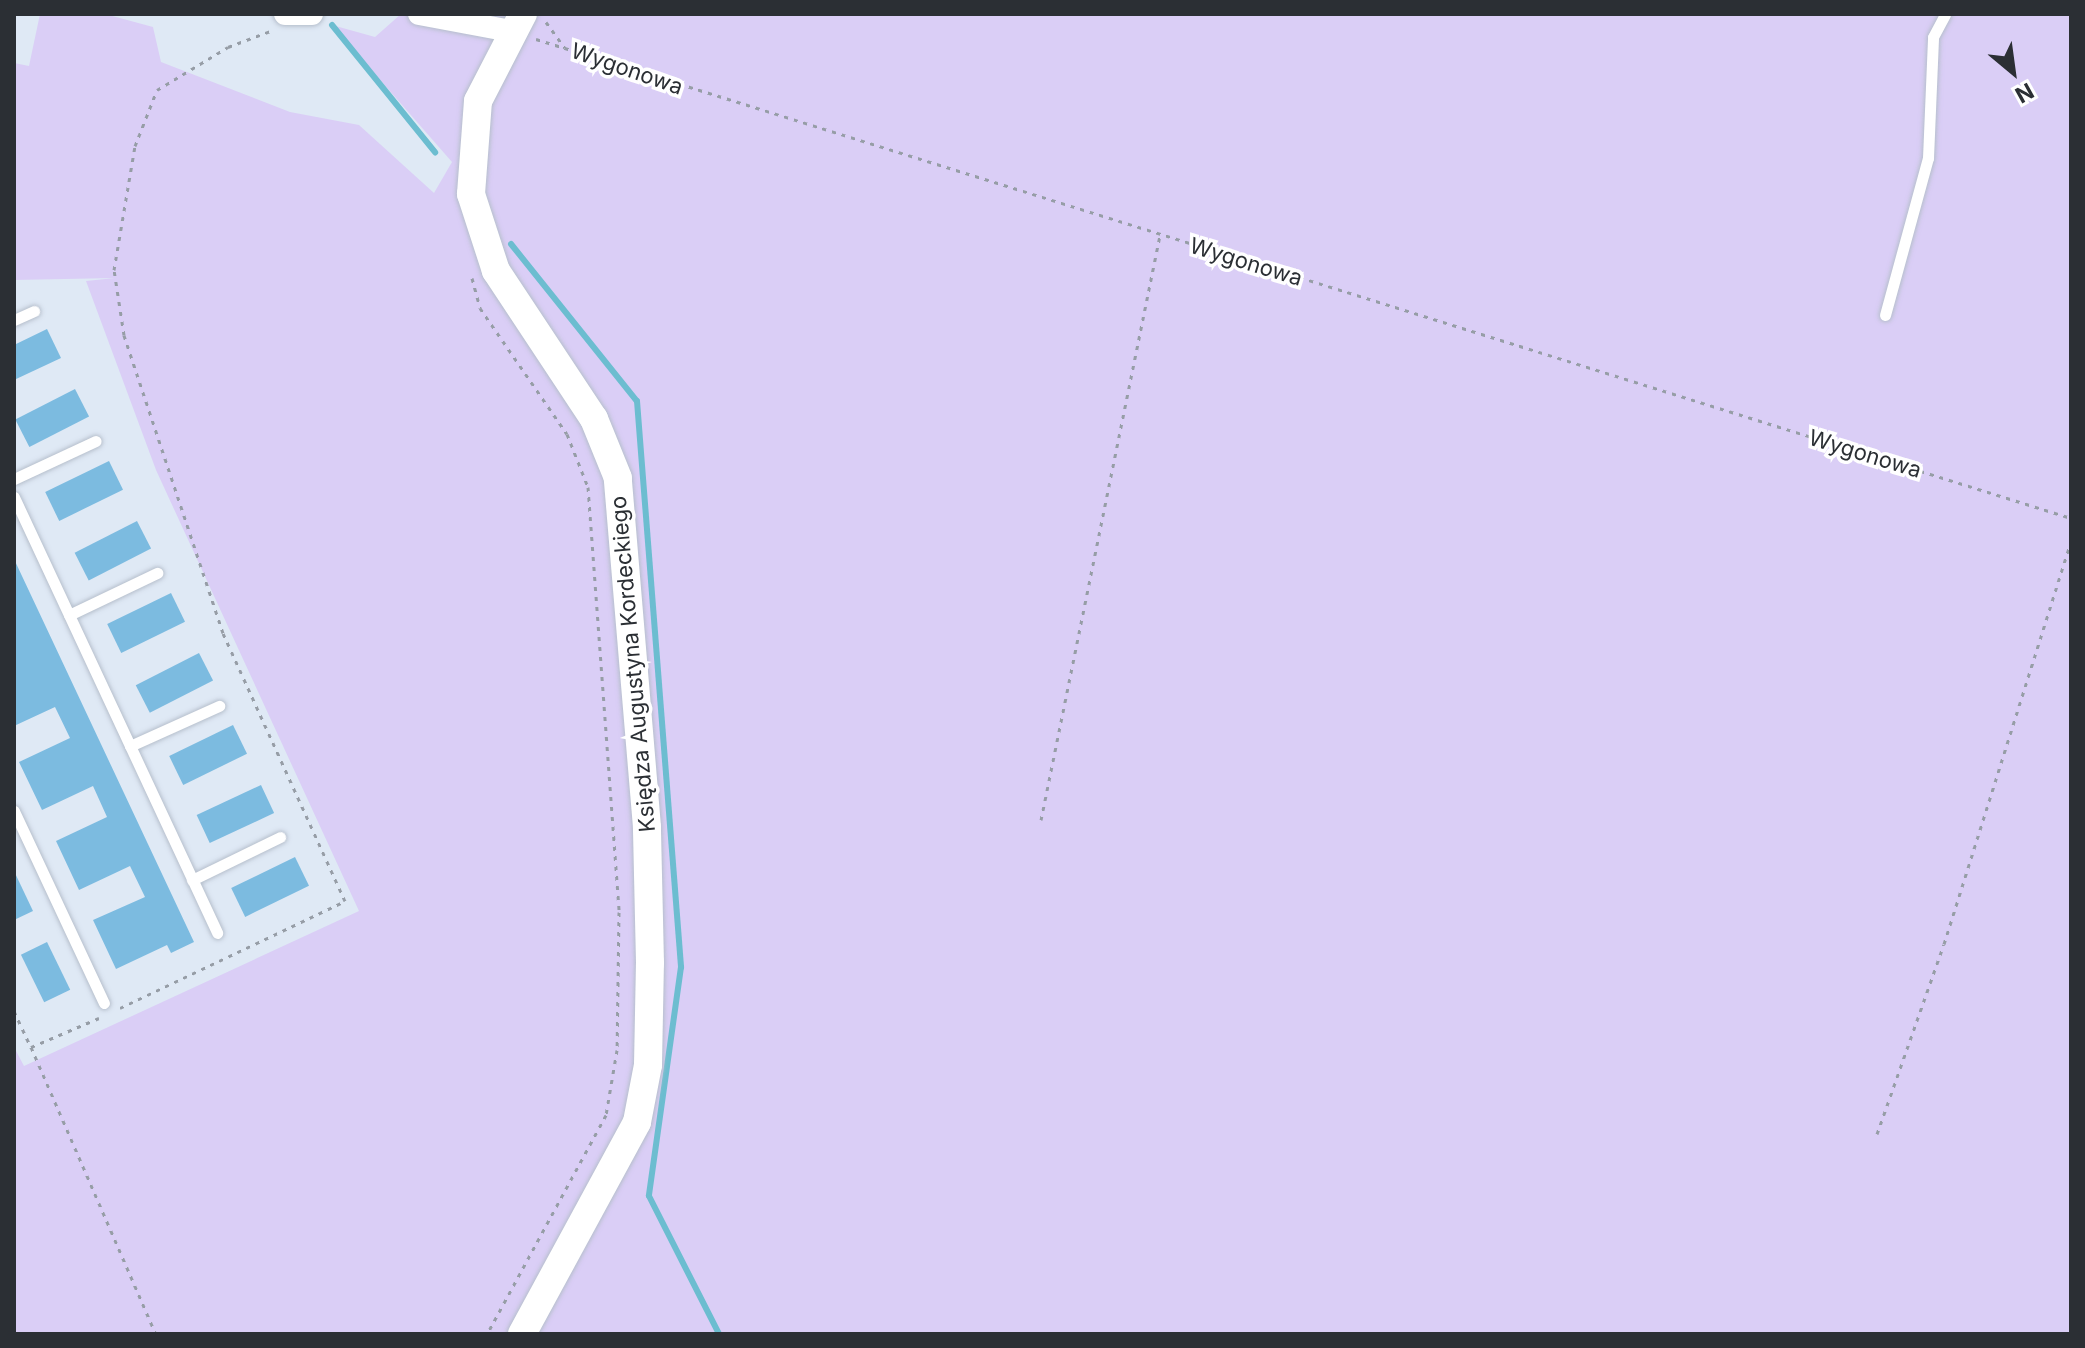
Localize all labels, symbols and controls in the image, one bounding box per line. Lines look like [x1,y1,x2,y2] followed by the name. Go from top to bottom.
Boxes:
[1973,32,2053,112] north arrow
[568,38,686,100] street label: Wygonowa
[2011,78,2038,108] text: N
[1186,232,1306,292] street label: Wygonowa
[1805,424,1925,484] street label: Wygonowa
[605,495,661,833] street label: Księdza Augustyna Kordeckiego

